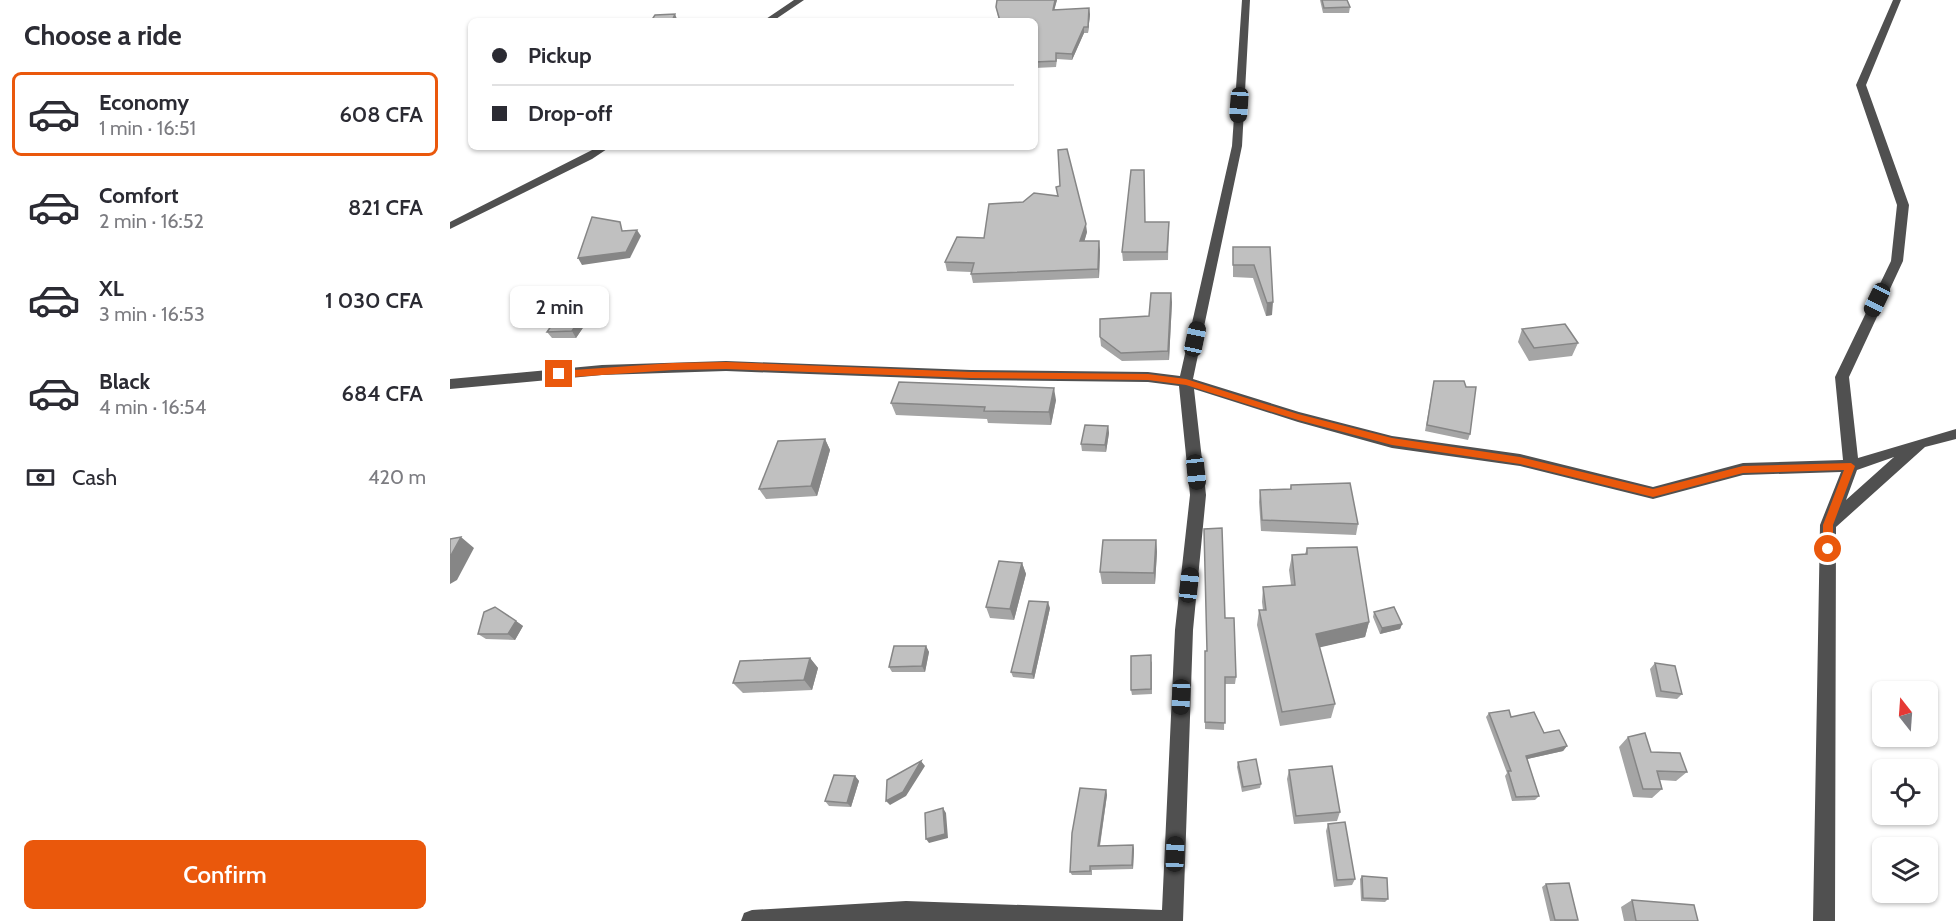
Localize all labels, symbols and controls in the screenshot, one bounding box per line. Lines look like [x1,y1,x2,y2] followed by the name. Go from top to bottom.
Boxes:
[24,19,182,52] text: Choose a ride
[528,42,592,69] text: Pickup
[1229,86,1249,124] car
[27,87,81,141] icon: car
[99,89,189,116] text: Economy
[528,100,612,127] text: Drop-off
[339,101,423,128] text: 608 CFA
[99,116,196,140] text: 1 min · 16:51
[27,180,81,234] icon: car
[99,182,178,209] text: Comfort
[348,194,423,221] text: 821 CFA
[99,209,204,233] text: 2 min · 16:52
[27,273,81,327] icon: car
[99,275,124,302] text: XL
[1861,280,1893,320] car
[325,287,423,314] text: 1 030 CFA
[510,287,608,329] callout: 2 min
[535,295,584,319] text: 2 min
[99,302,205,326] text: 3 min · 16:53
[1182,320,1208,358] car
[545,360,572,387] route end
[27,366,81,420] icon: car
[99,368,150,395] text: Black
[342,380,423,407] text: 684 CFA
[99,395,206,419] text: 4 min · 16:54
[1185,453,1207,491] car
[24,461,57,494] icon: cash
[72,464,117,491] text: Cash
[368,465,426,489] text: 420 m
[1814,535,1841,562] route start
[1178,566,1200,604] car
[1171,679,1191,715] car
[1872,681,1938,747] north arrow
[1872,681,1938,903] map controls
[1872,759,1938,825] button: locate
[1165,836,1185,872] car
[1872,837,1938,903] button: layers
[24,840,426,909] button: Confirm

